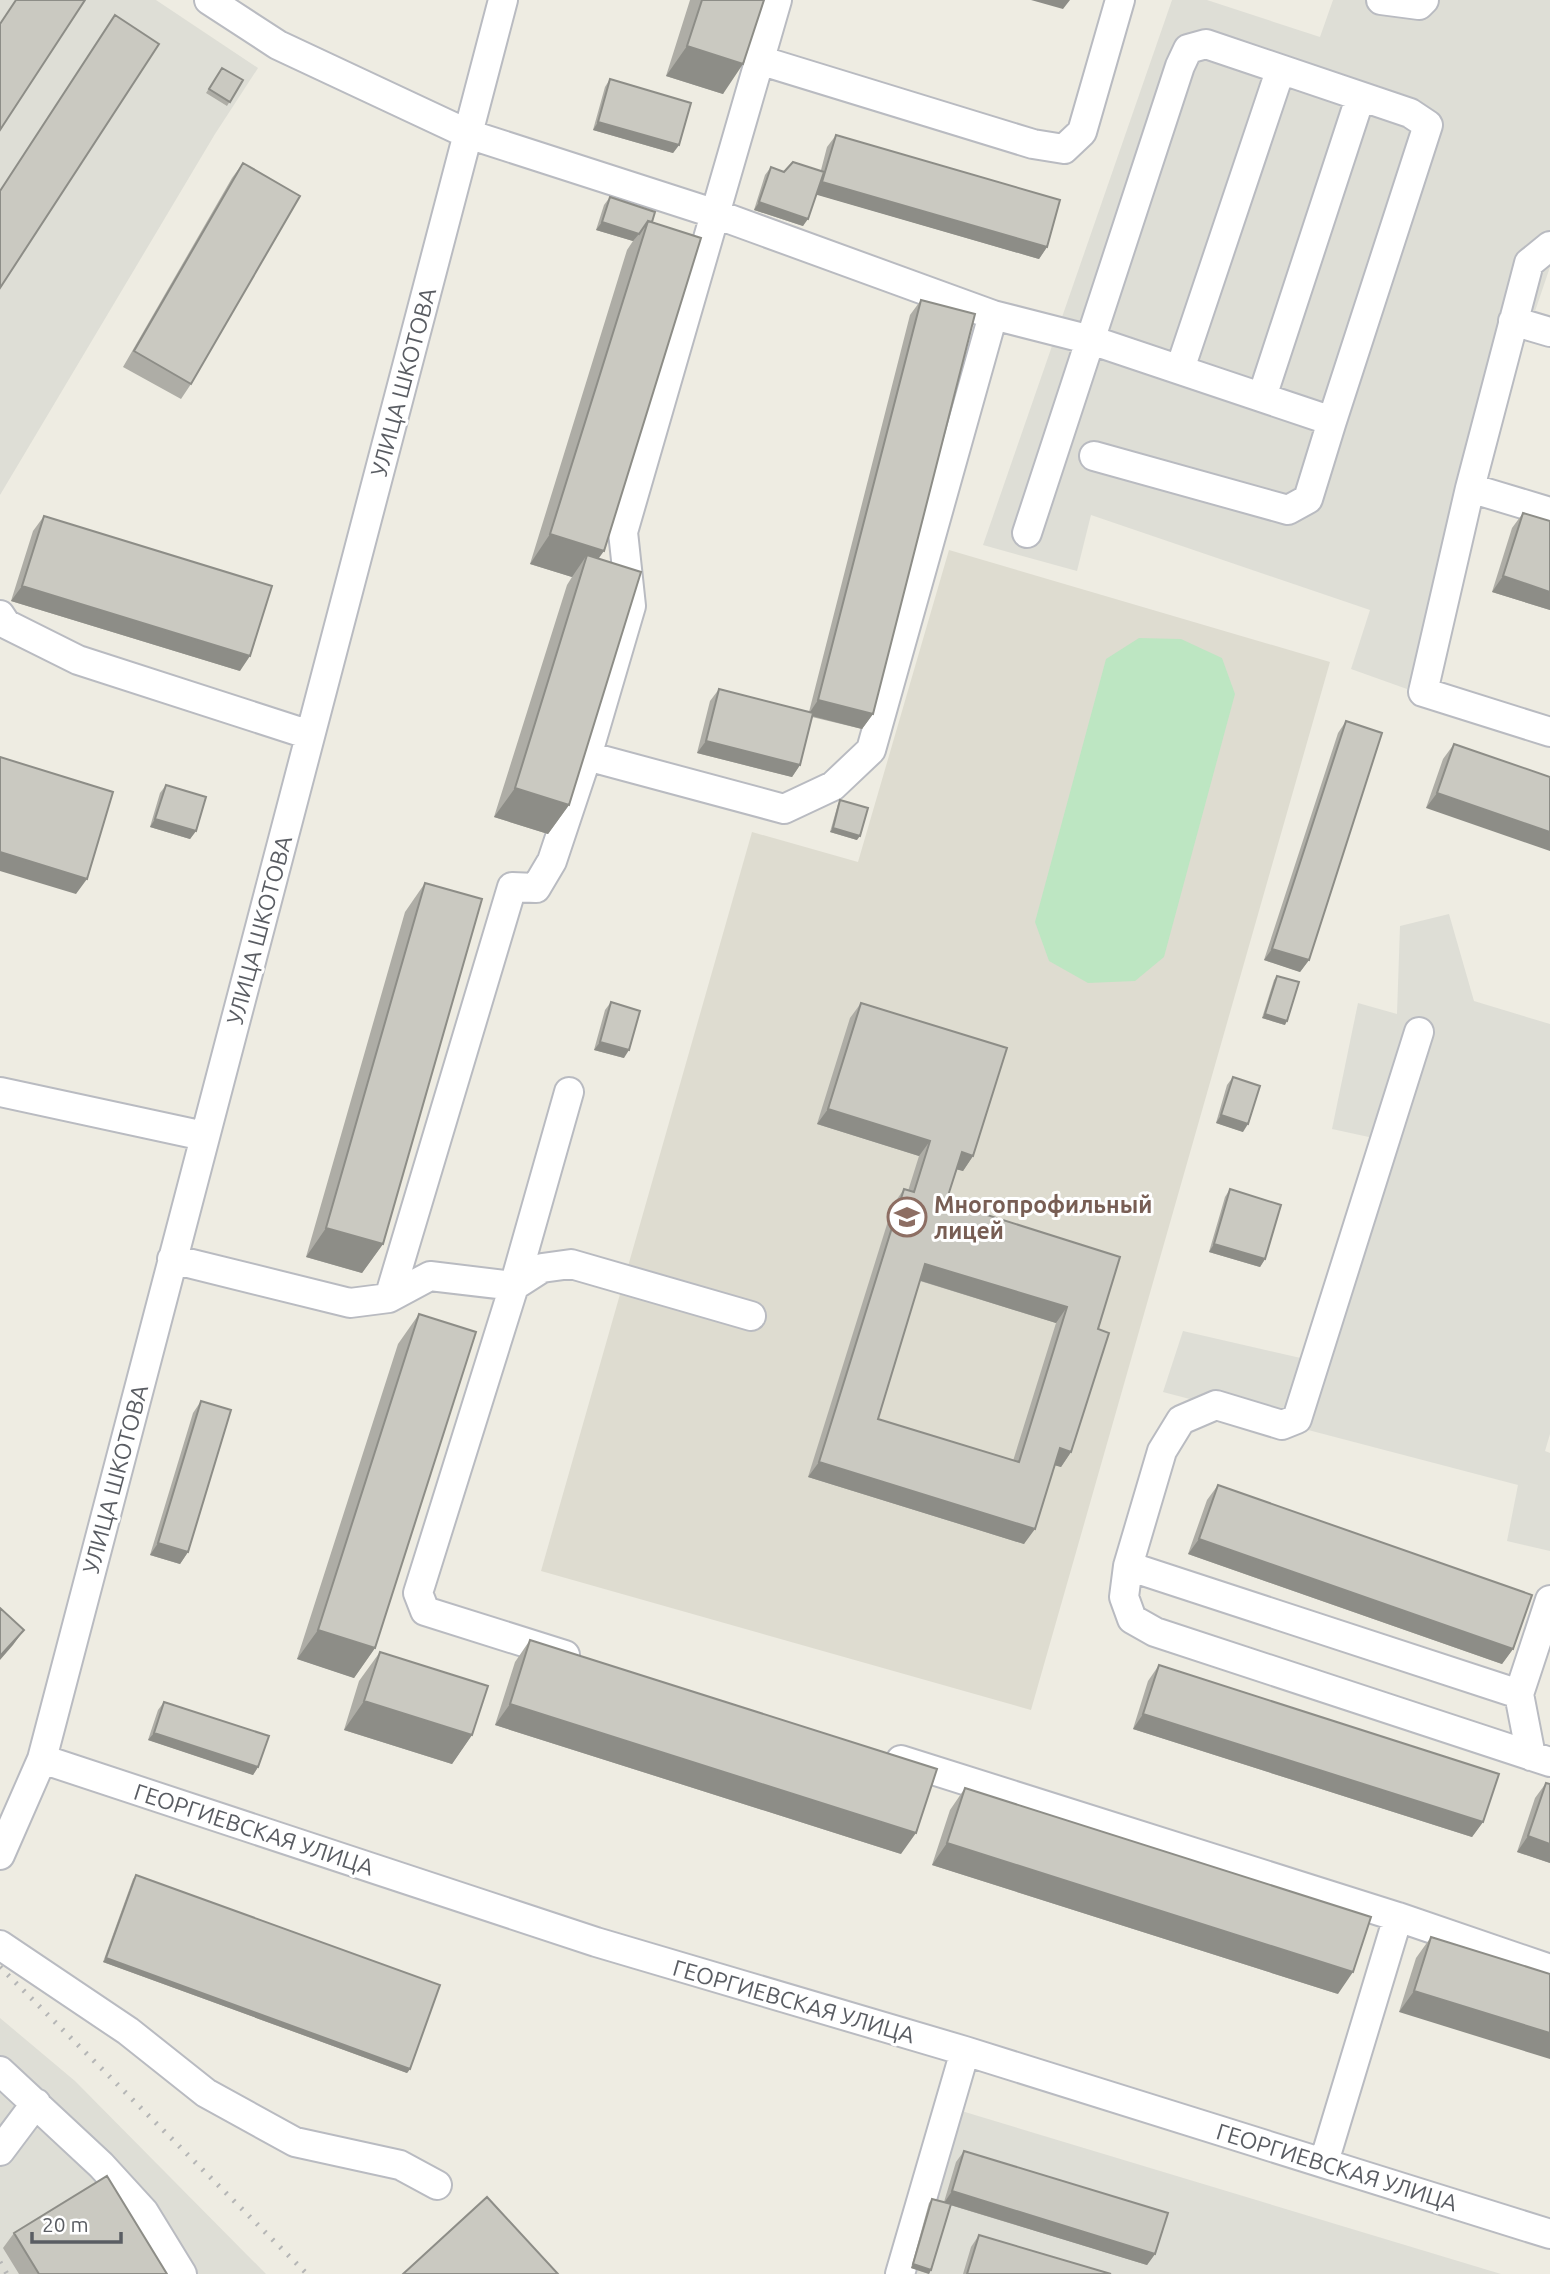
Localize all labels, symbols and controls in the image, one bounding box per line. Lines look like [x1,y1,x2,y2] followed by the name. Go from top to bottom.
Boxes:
[366,285,440,479] street label: УЛИЦА ШКОТОВА
[222,833,296,1027] street label: УЛИЦА ШКОТОВА
[934,1192,1152,1243] place label: Многопрофильный лицей
[886,1196,928,1238] school or university icon: Многопрофильный лицей
[78,1382,152,1576] street label: УЛИЦА ШКОТОВА
[131,1778,377,1880] street label: ГЕОРГИЕВСКАЯ УЛИЦА
[670,1954,918,2048] street label: ГЕОРГИЕВСКАЯ УЛИЦА
[1214,2118,1460,2216] street label: ГЕОРГИЕВСКАЯ УЛИЦА
[32,2200,121,2244] scale bar
[42,2212,89,2236] text: 20 m

